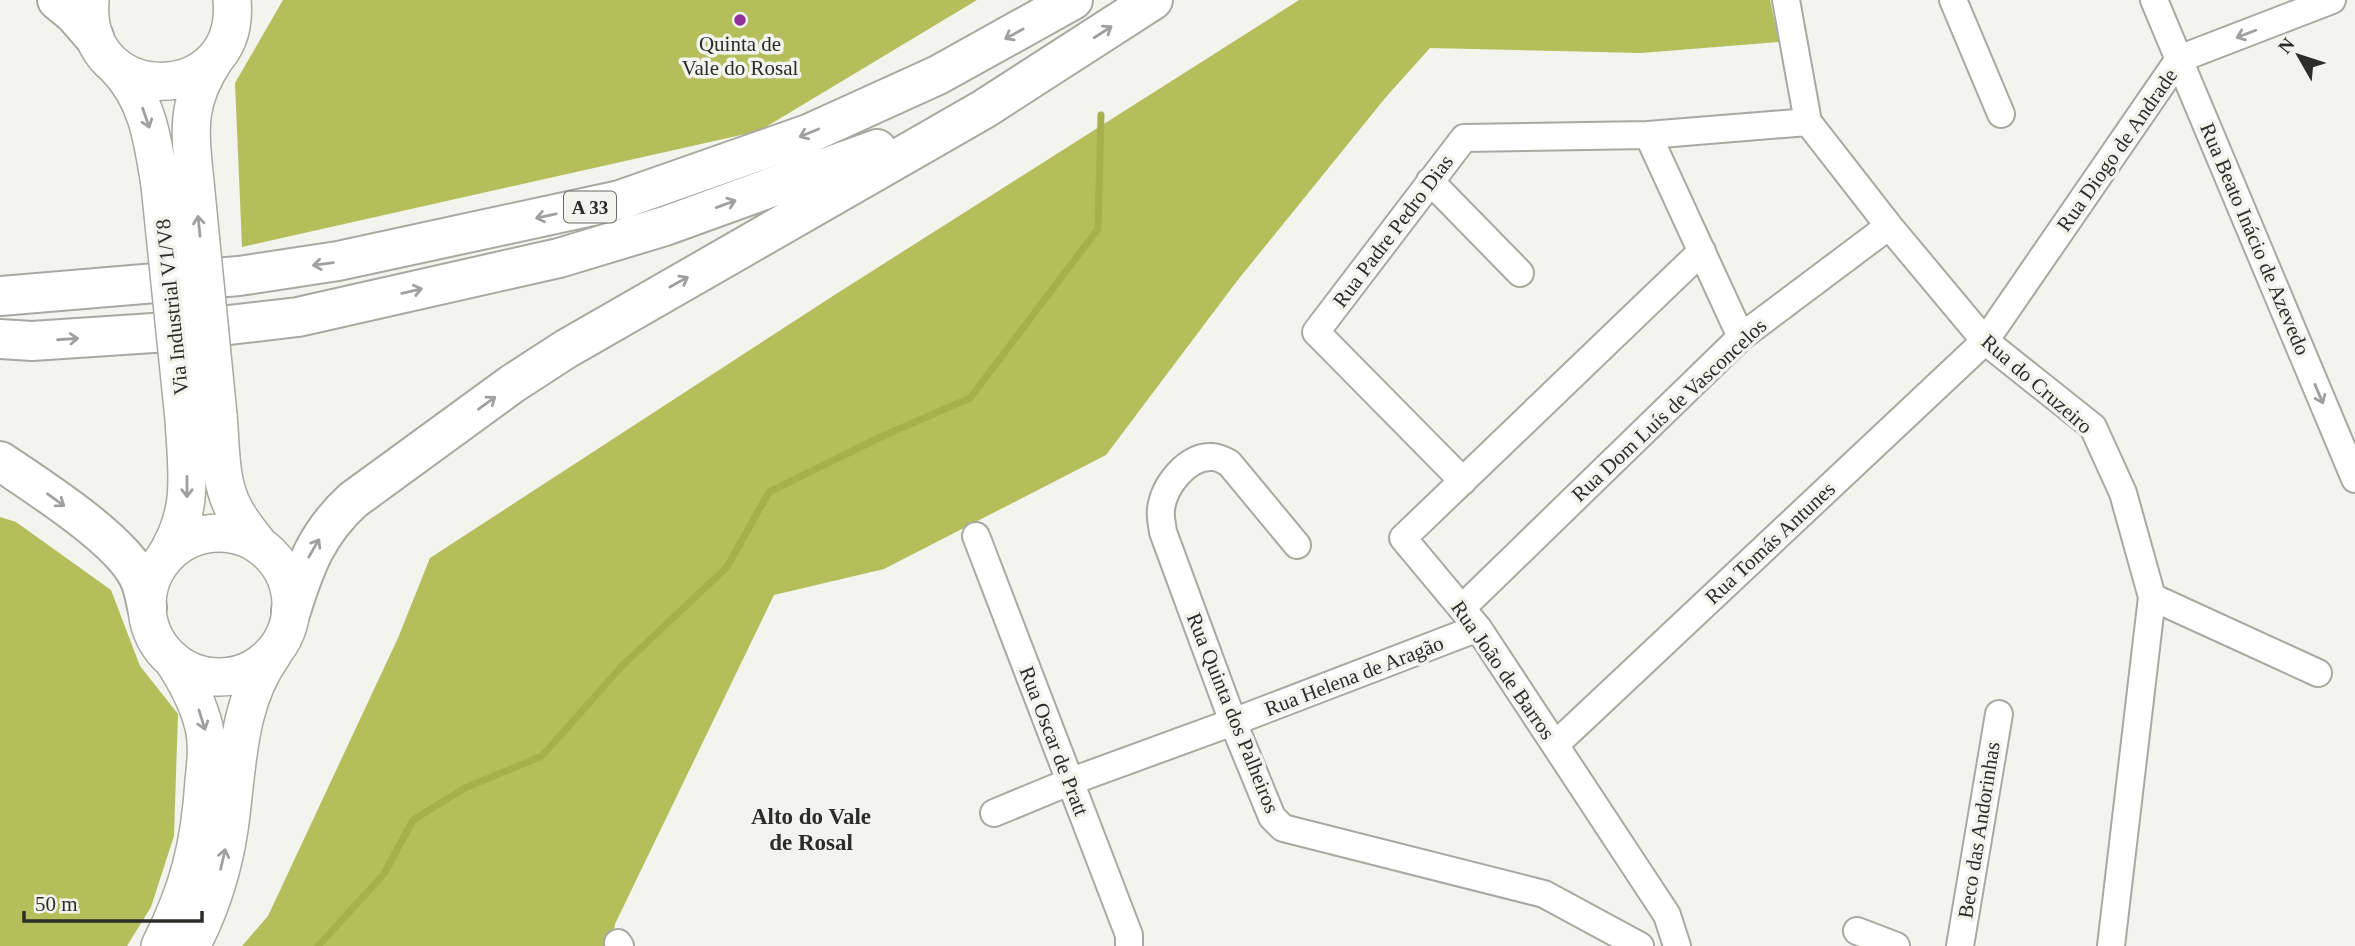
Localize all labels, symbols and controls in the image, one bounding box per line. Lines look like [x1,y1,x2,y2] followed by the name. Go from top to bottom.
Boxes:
[732,12,748,28] marker: Quinta de Vale do Rosal
[2264,21,2334,91] north arrow
[1093,25,1112,39] one-way arrow
[1004,27,1024,41] one-way arrow
[2236,28,2257,41] one-way arrow
[682,32,798,80] place label: Quinta de Vale do Rosal
[2274,33,2299,58] text: N
[2052,64,2182,236] street label: Rua Diogo de Andrade
[141,106,153,128] one-way arrow
[2195,119,2315,359] street label: Rua Beato Inácio de Azevedo
[799,128,820,141] one-way arrow
[1328,150,1458,312] street label: Rua Padre Pedro Dias
[564,192,616,223] road number: A 33
[714,197,736,209] one-way arrow
[535,210,558,224] one-way arrow
[192,215,205,237] one-way arrow
[151,218,193,396] street label: Via Industrial V1/V8
[313,257,335,270] one-way arrow
[669,275,689,289] one-way arrow
[400,284,423,297] one-way arrow
[1567,313,1771,507] street label: Rua Dom Luís de Vasconcelos
[1977,329,2097,439] street label: Rua do Cruzeiro
[56,332,79,345] one-way arrow
[2314,382,2327,404] one-way arrow
[477,395,496,410] one-way arrow
[180,475,194,498] one-way arrow
[1700,477,1840,609] street label: Rua Tomás Antunes
[46,493,65,507] one-way arrow
[307,538,321,558] one-way arrow
[1446,596,1560,744] street label: Rua João de Barros
[1182,609,1284,817] street label: Rua Quinta dos Palheiros
[1261,631,1447,721] street label: Rua Helena de Aragão
[1014,663,1094,819] street label: Rua Oscar de Pratt
[196,708,209,730] one-way arrow
[1953,740,2005,920] street label: Beco das Andorinhas
[751,804,871,855] district label: Alto do Vale de Rosal
[216,848,230,871] one-way arrow
[24,880,203,924] scale bar
[35,892,78,916] text: 50 m

